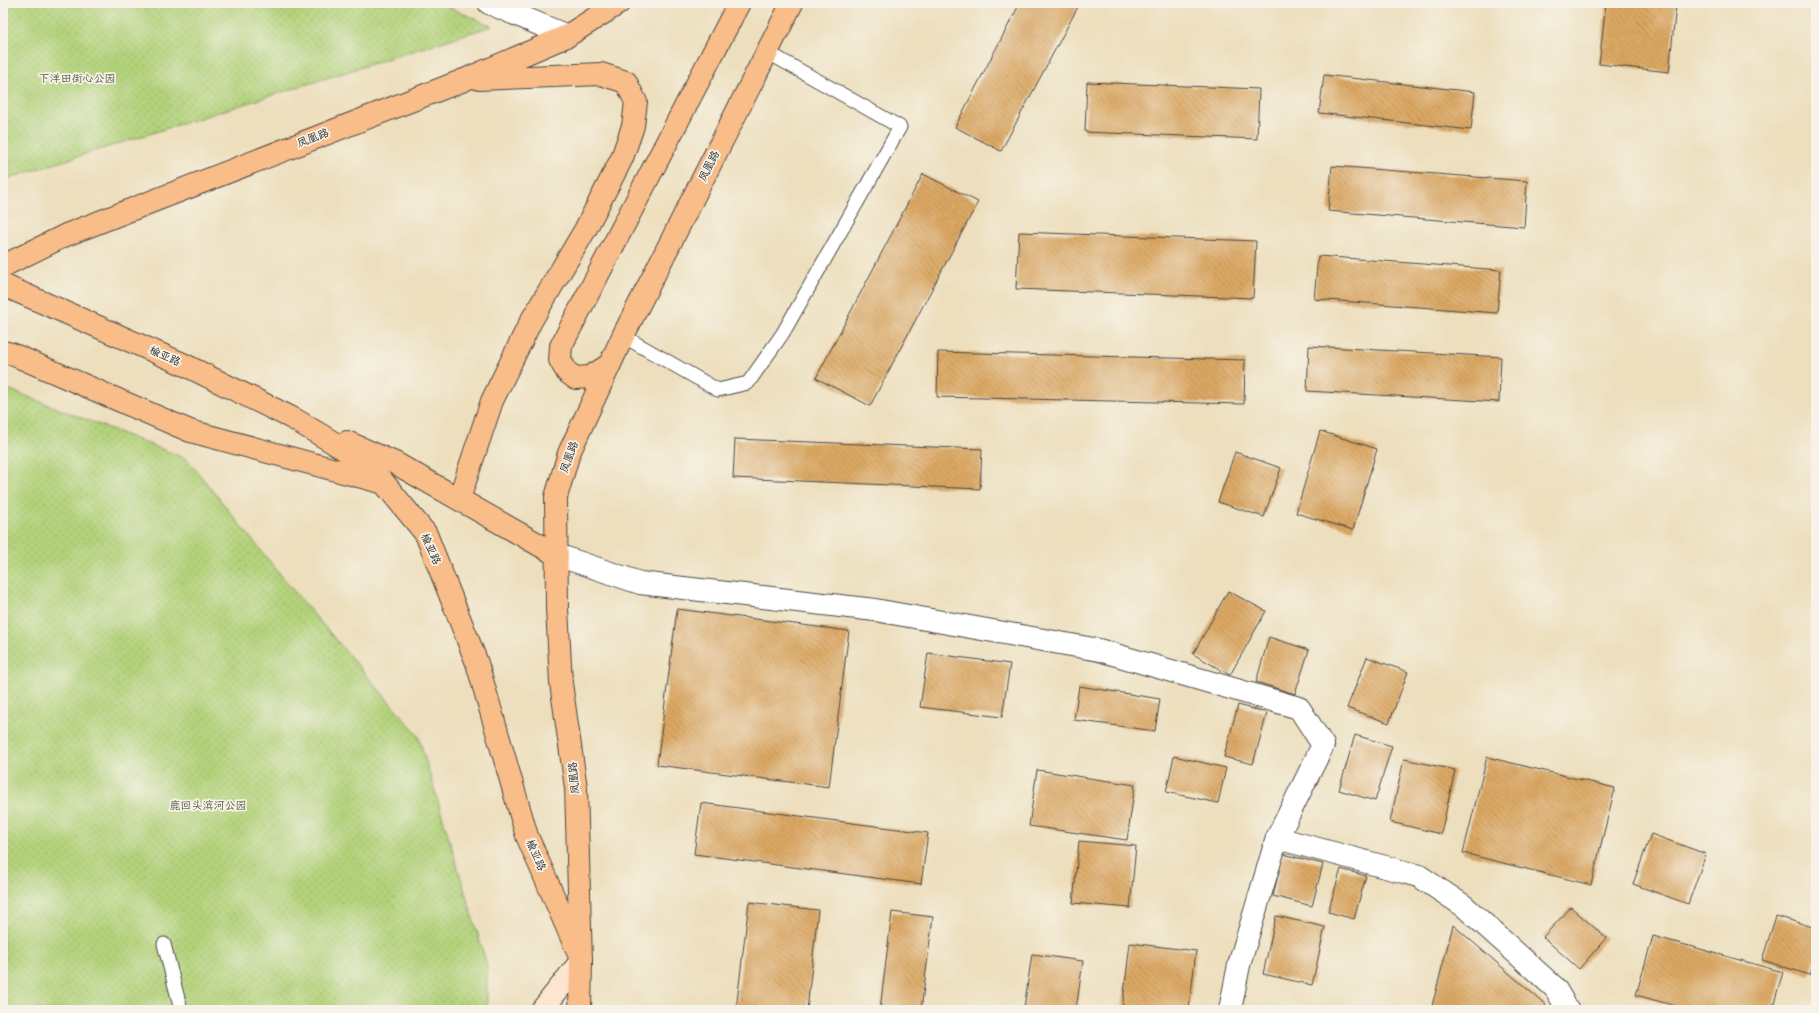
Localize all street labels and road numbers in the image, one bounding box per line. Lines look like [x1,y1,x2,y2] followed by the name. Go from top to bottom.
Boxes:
[295,125,331,151] street label: 凤凰路
[695,148,723,184] street label: 凤凰路
[147,342,183,370] street label: 榆亚路
[556,439,582,475] street label: 凤凰路
[417,531,445,567] street label: 榆亚路
[565,761,583,795] street label: 凤凰路
[523,837,549,873] street label: 榆亚路

